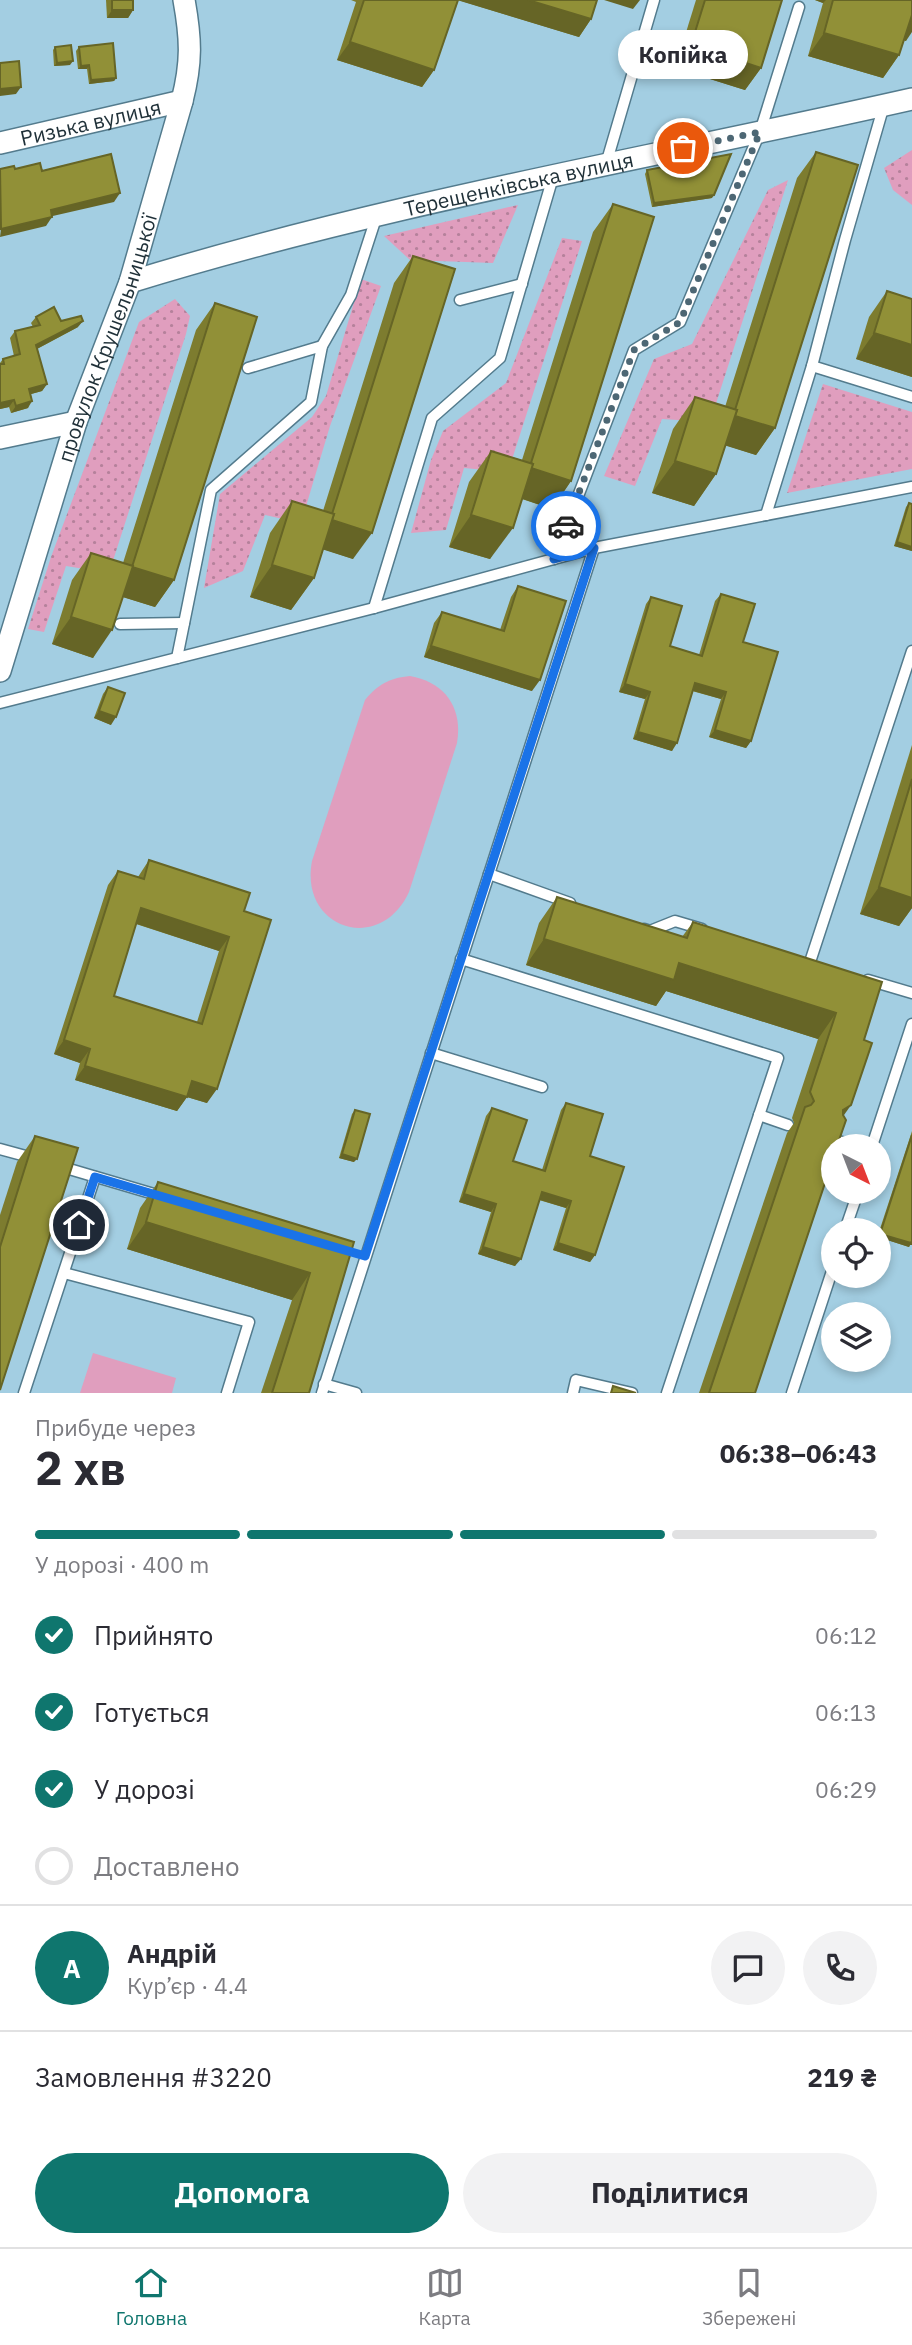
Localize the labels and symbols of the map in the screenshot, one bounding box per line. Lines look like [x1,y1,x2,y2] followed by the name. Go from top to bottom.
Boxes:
[618,29,748,78] callout: Копійка
[17,92,164,152] street label: Ризька вулиця
[653,118,713,178] pin
[401,145,636,223] street label: Терещенківська вулиця
[51,210,163,466] street label: провулок Крушельницької
[531,491,601,561] courier
[821,1134,891,1204] north arrow
[49,1195,109,1255] pin

